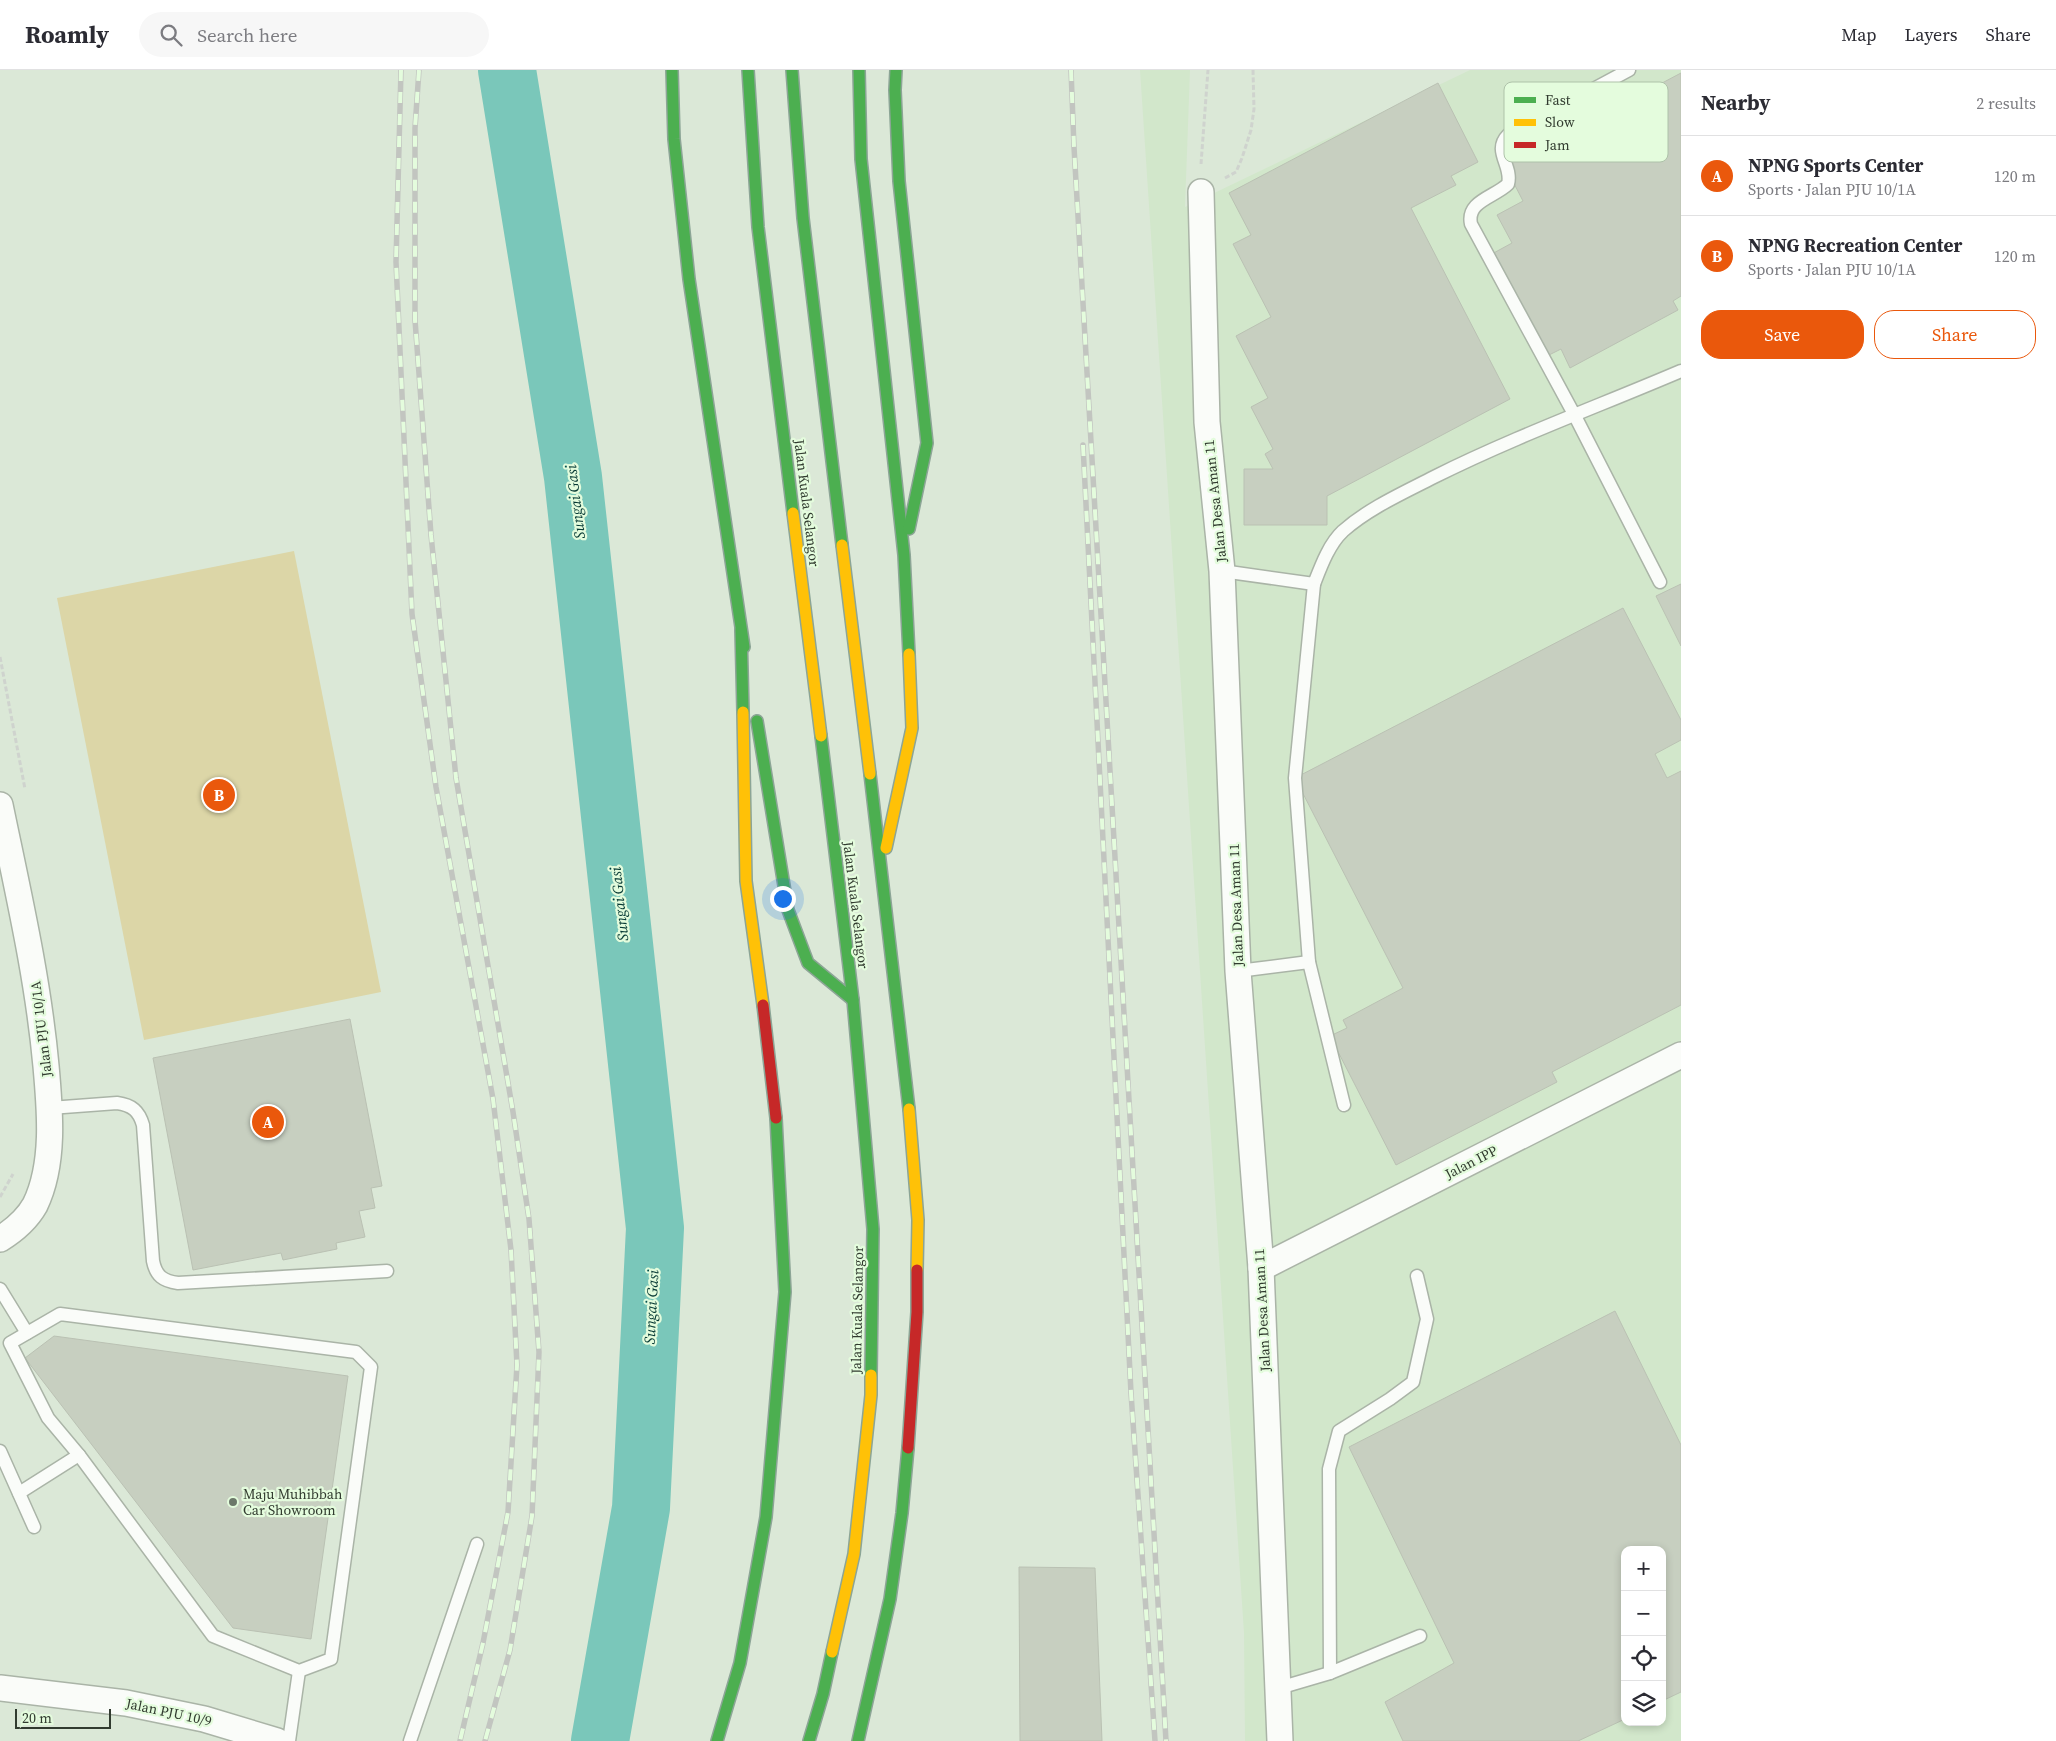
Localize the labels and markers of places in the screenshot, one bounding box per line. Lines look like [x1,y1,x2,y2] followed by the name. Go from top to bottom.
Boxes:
[203,776,235,814] pin: B
[252,1103,284,1141] pin: A
[243,1484,342,1520] place label: Maju Muhibbah Car Showroom
[227,1496,239,1508] marker: Maju Muhibbah Car Showroom

